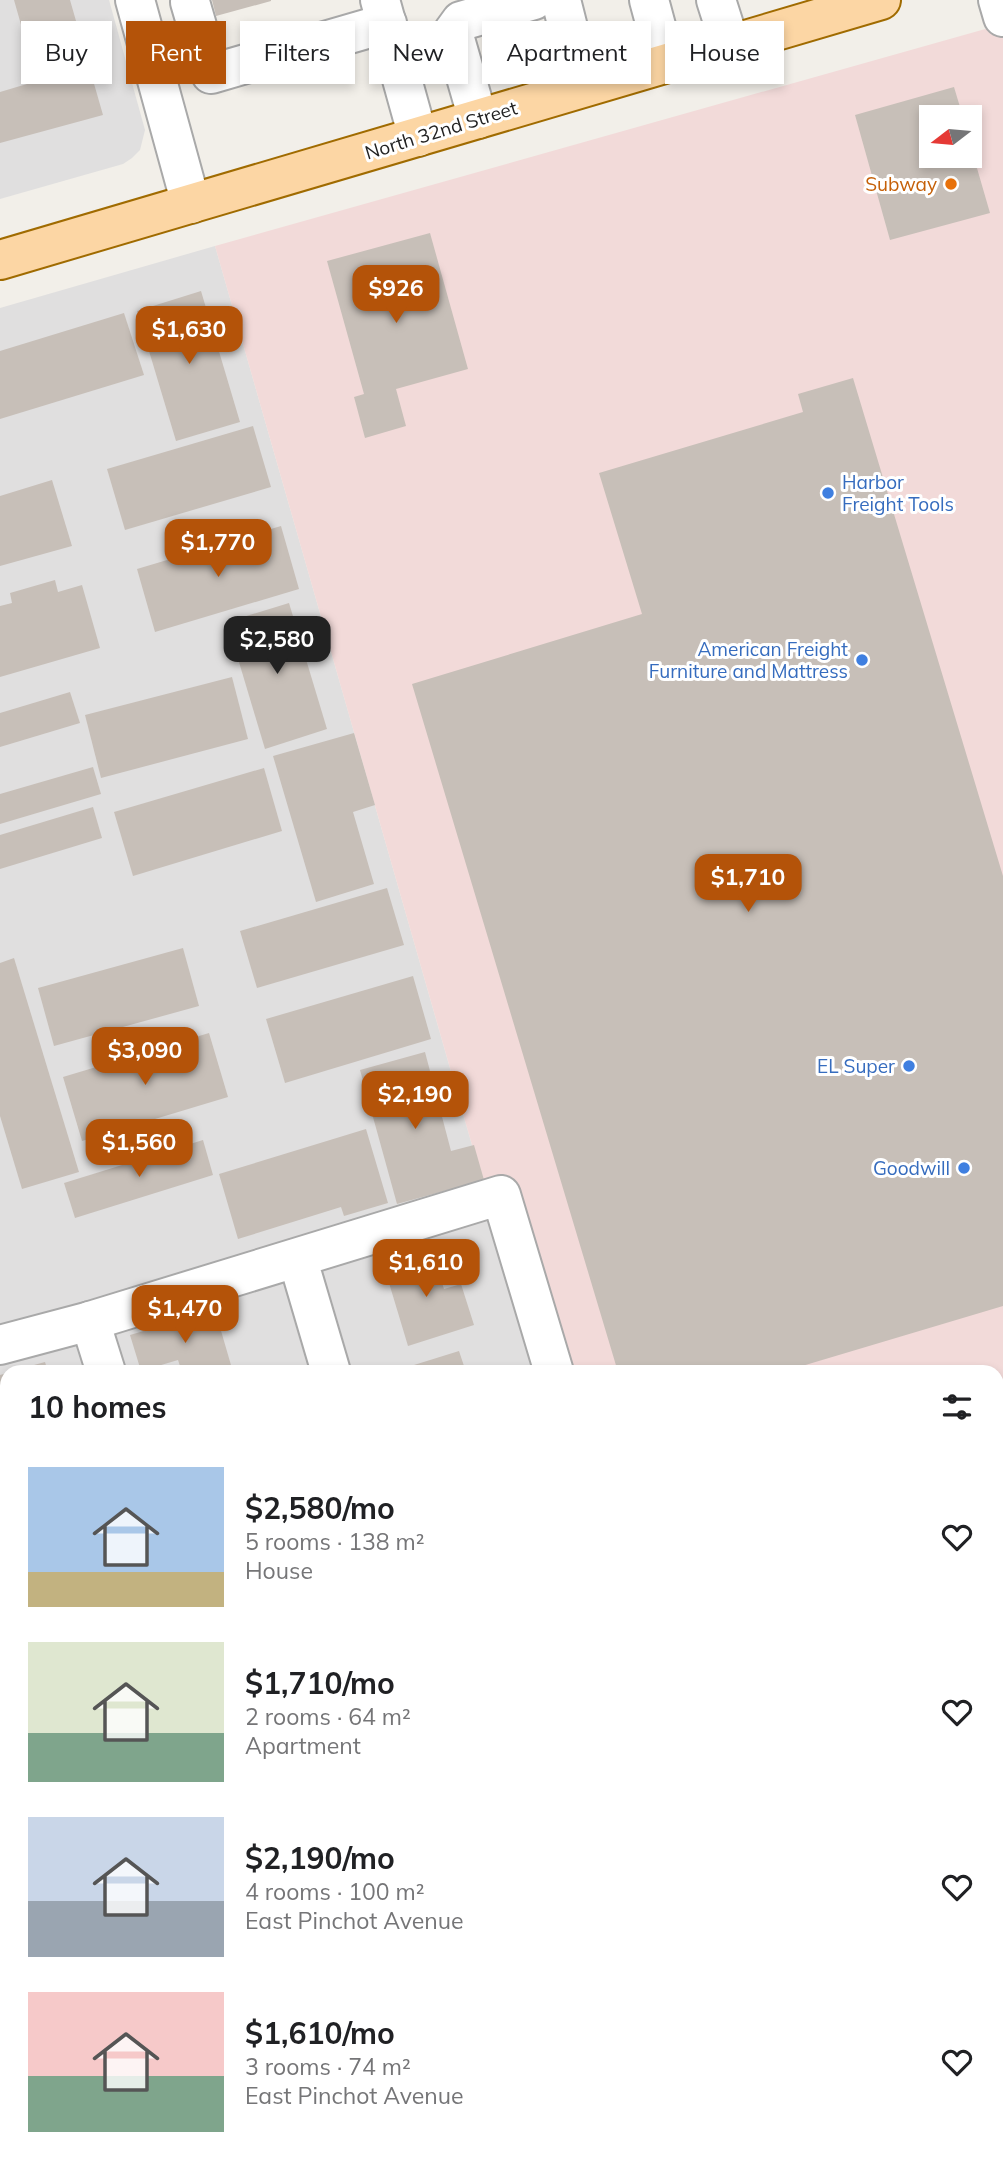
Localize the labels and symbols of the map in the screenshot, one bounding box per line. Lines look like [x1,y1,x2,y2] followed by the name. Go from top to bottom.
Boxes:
[362,95,520,165] street label: North 32nd Street
[919,105,982,168] north arrow
[865,172,937,196] place label: Subway
[943,176,959,192] marker: Subway
[355,266,437,325] pin: $926
[132,306,246,366] pin: $1,630
[842,470,954,516] place label: Harbor Freight Tools
[820,485,836,501] marker: Harbor Freight Tools
[161,520,275,579] pin: $1,770
[220,616,334,676] pin: $2,580
[649,637,848,683] place label: American Freight Furniture and Mattress
[854,652,870,668] marker: American Freight Furniture and Mattress
[691,855,805,914] pin: $1,710
[88,1028,202,1087] pin: $3,090
[817,1054,895,1078] place label: EL Super
[901,1058,917,1074] marker: EL Super
[358,1072,472,1131] pin: $2,190
[82,1120,196,1179] pin: $1,560
[873,1156,950,1180] place label: Goodwill
[956,1160,972,1176] marker: Goodwill
[369,1240,483,1299] pin: $1,610
[128,1286,242,1345] pin: $1,470

